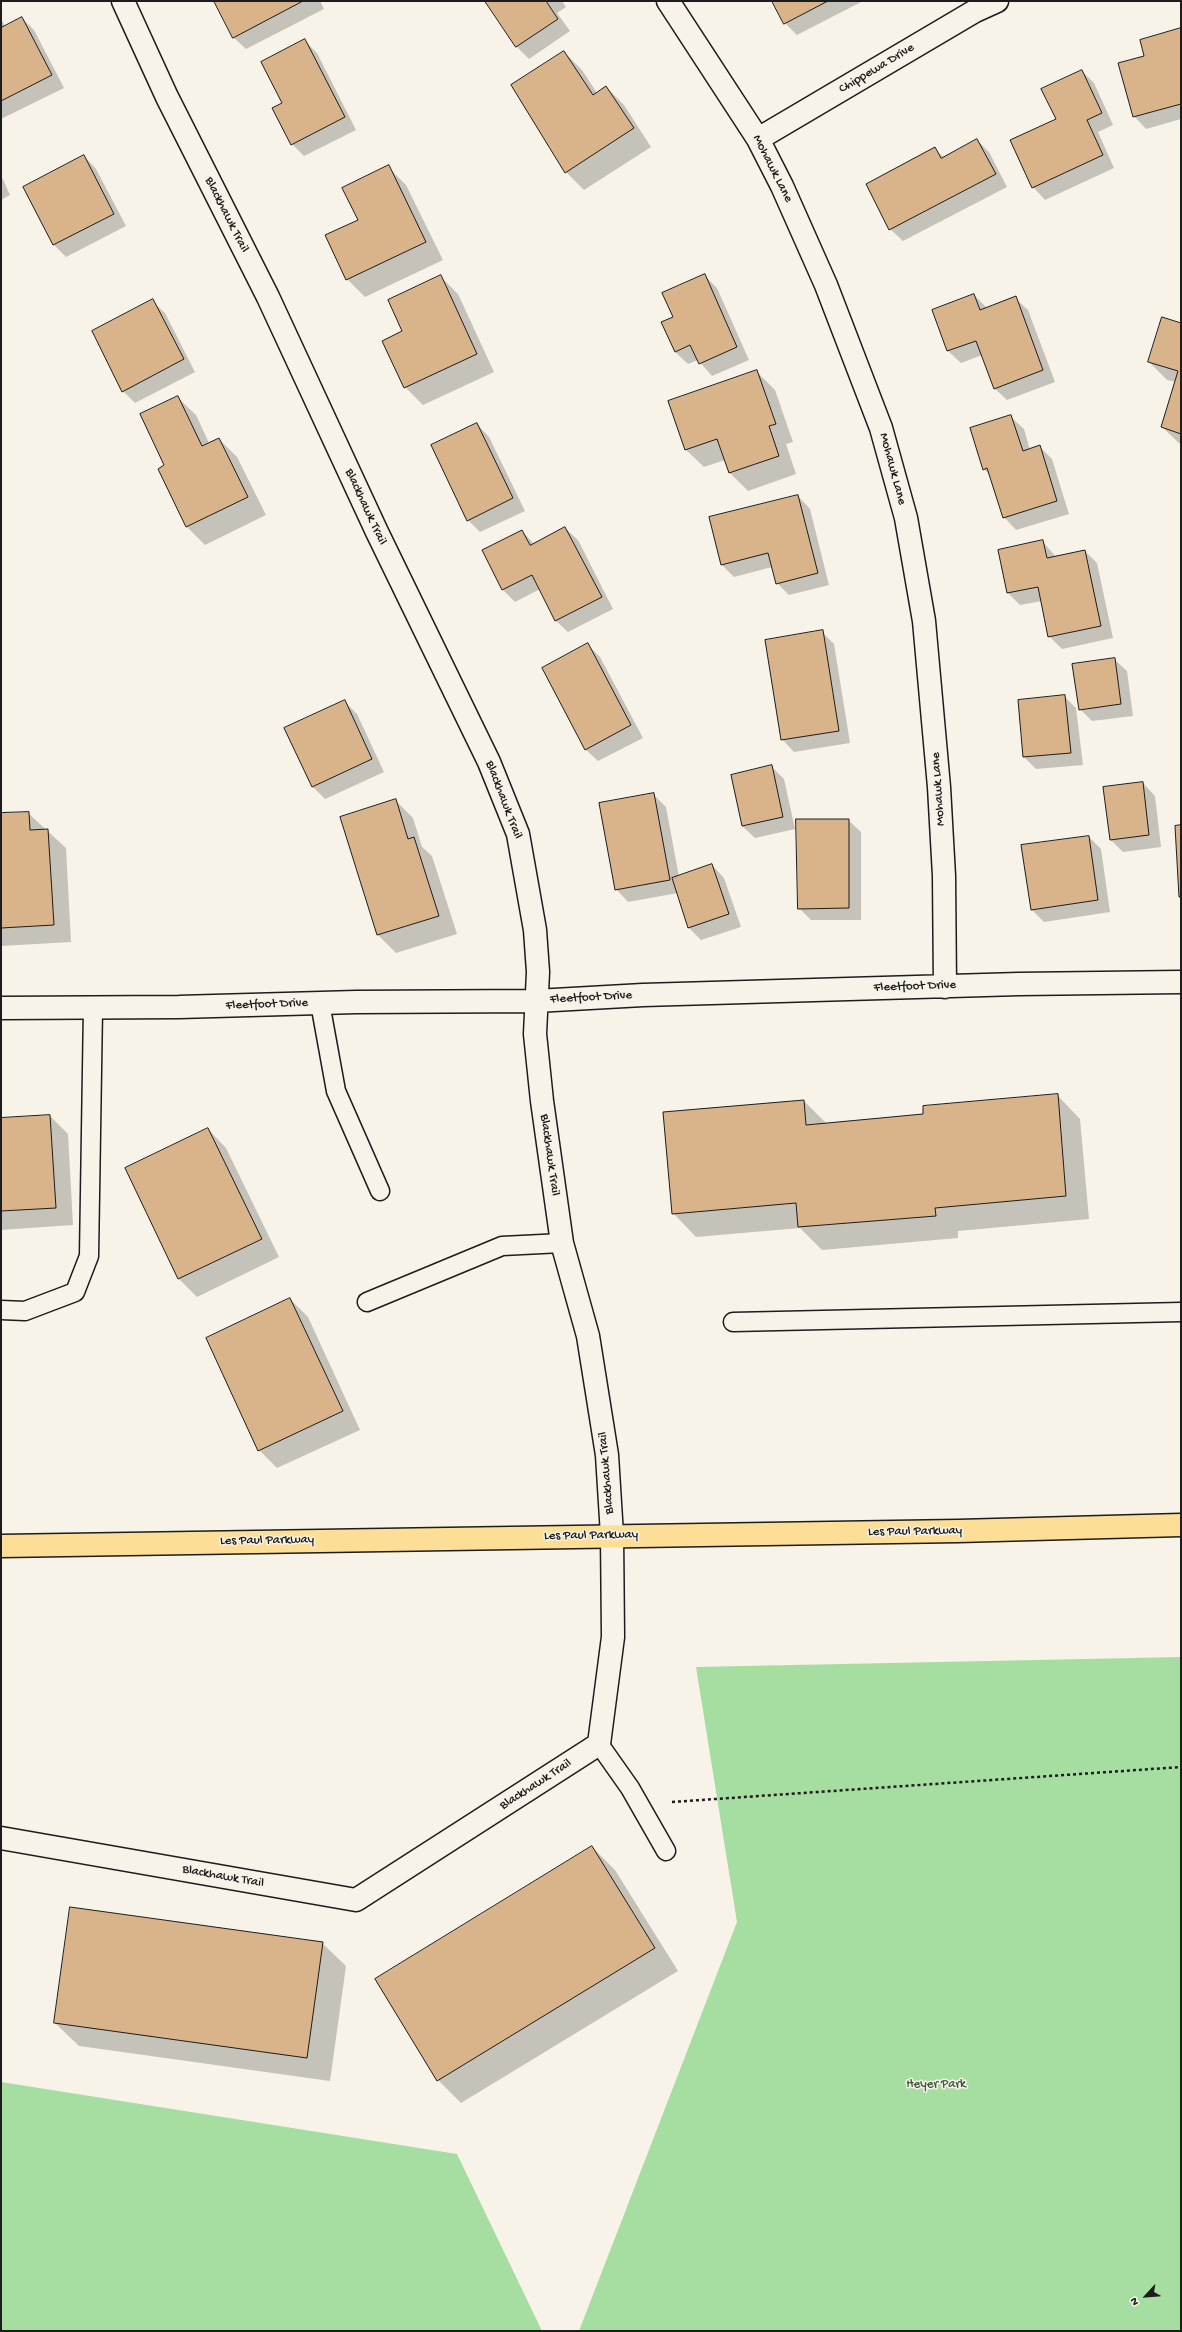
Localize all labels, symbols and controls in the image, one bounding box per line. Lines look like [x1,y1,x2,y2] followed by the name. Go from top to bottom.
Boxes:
[837,40,917,98] street label: Chippewa Drive
[748,133,796,205] street label: Mohawk Lane
[200,175,252,255] street label: Blackhawk Trail
[875,431,909,507] street label: Mohawk Lane
[340,466,390,548] street label: Blackhawk Trail
[929,752,949,826] street label: Mohawk Lane
[481,759,525,841] street label: Blackhawk Trail
[874,978,956,996] street label: Fleetfoot Drive
[549,988,633,1008] street label: Fleetfoot Drive
[226,996,308,1014] street label: Fleetfoot Drive
[536,1113,562,1197] street label: Blackhawk Trail
[596,1431,618,1515] street label: Blackhawk Trail
[868,1523,962,1541] street label: Les Paul Parkway
[544,1527,638,1545] street label: Les Paul Parkway
[220,1532,314,1550] street label: Les Paul Parkway
[497,1756,575,1814] street label: Blackhawk Trail
[181,1862,265,1892] street label: Blackhawk Trail
[906,2077,966,2093] park label: Heyer Park
[1126,2276,1166,2316] north arrow
[1128,2295,1142,2307] text: N

